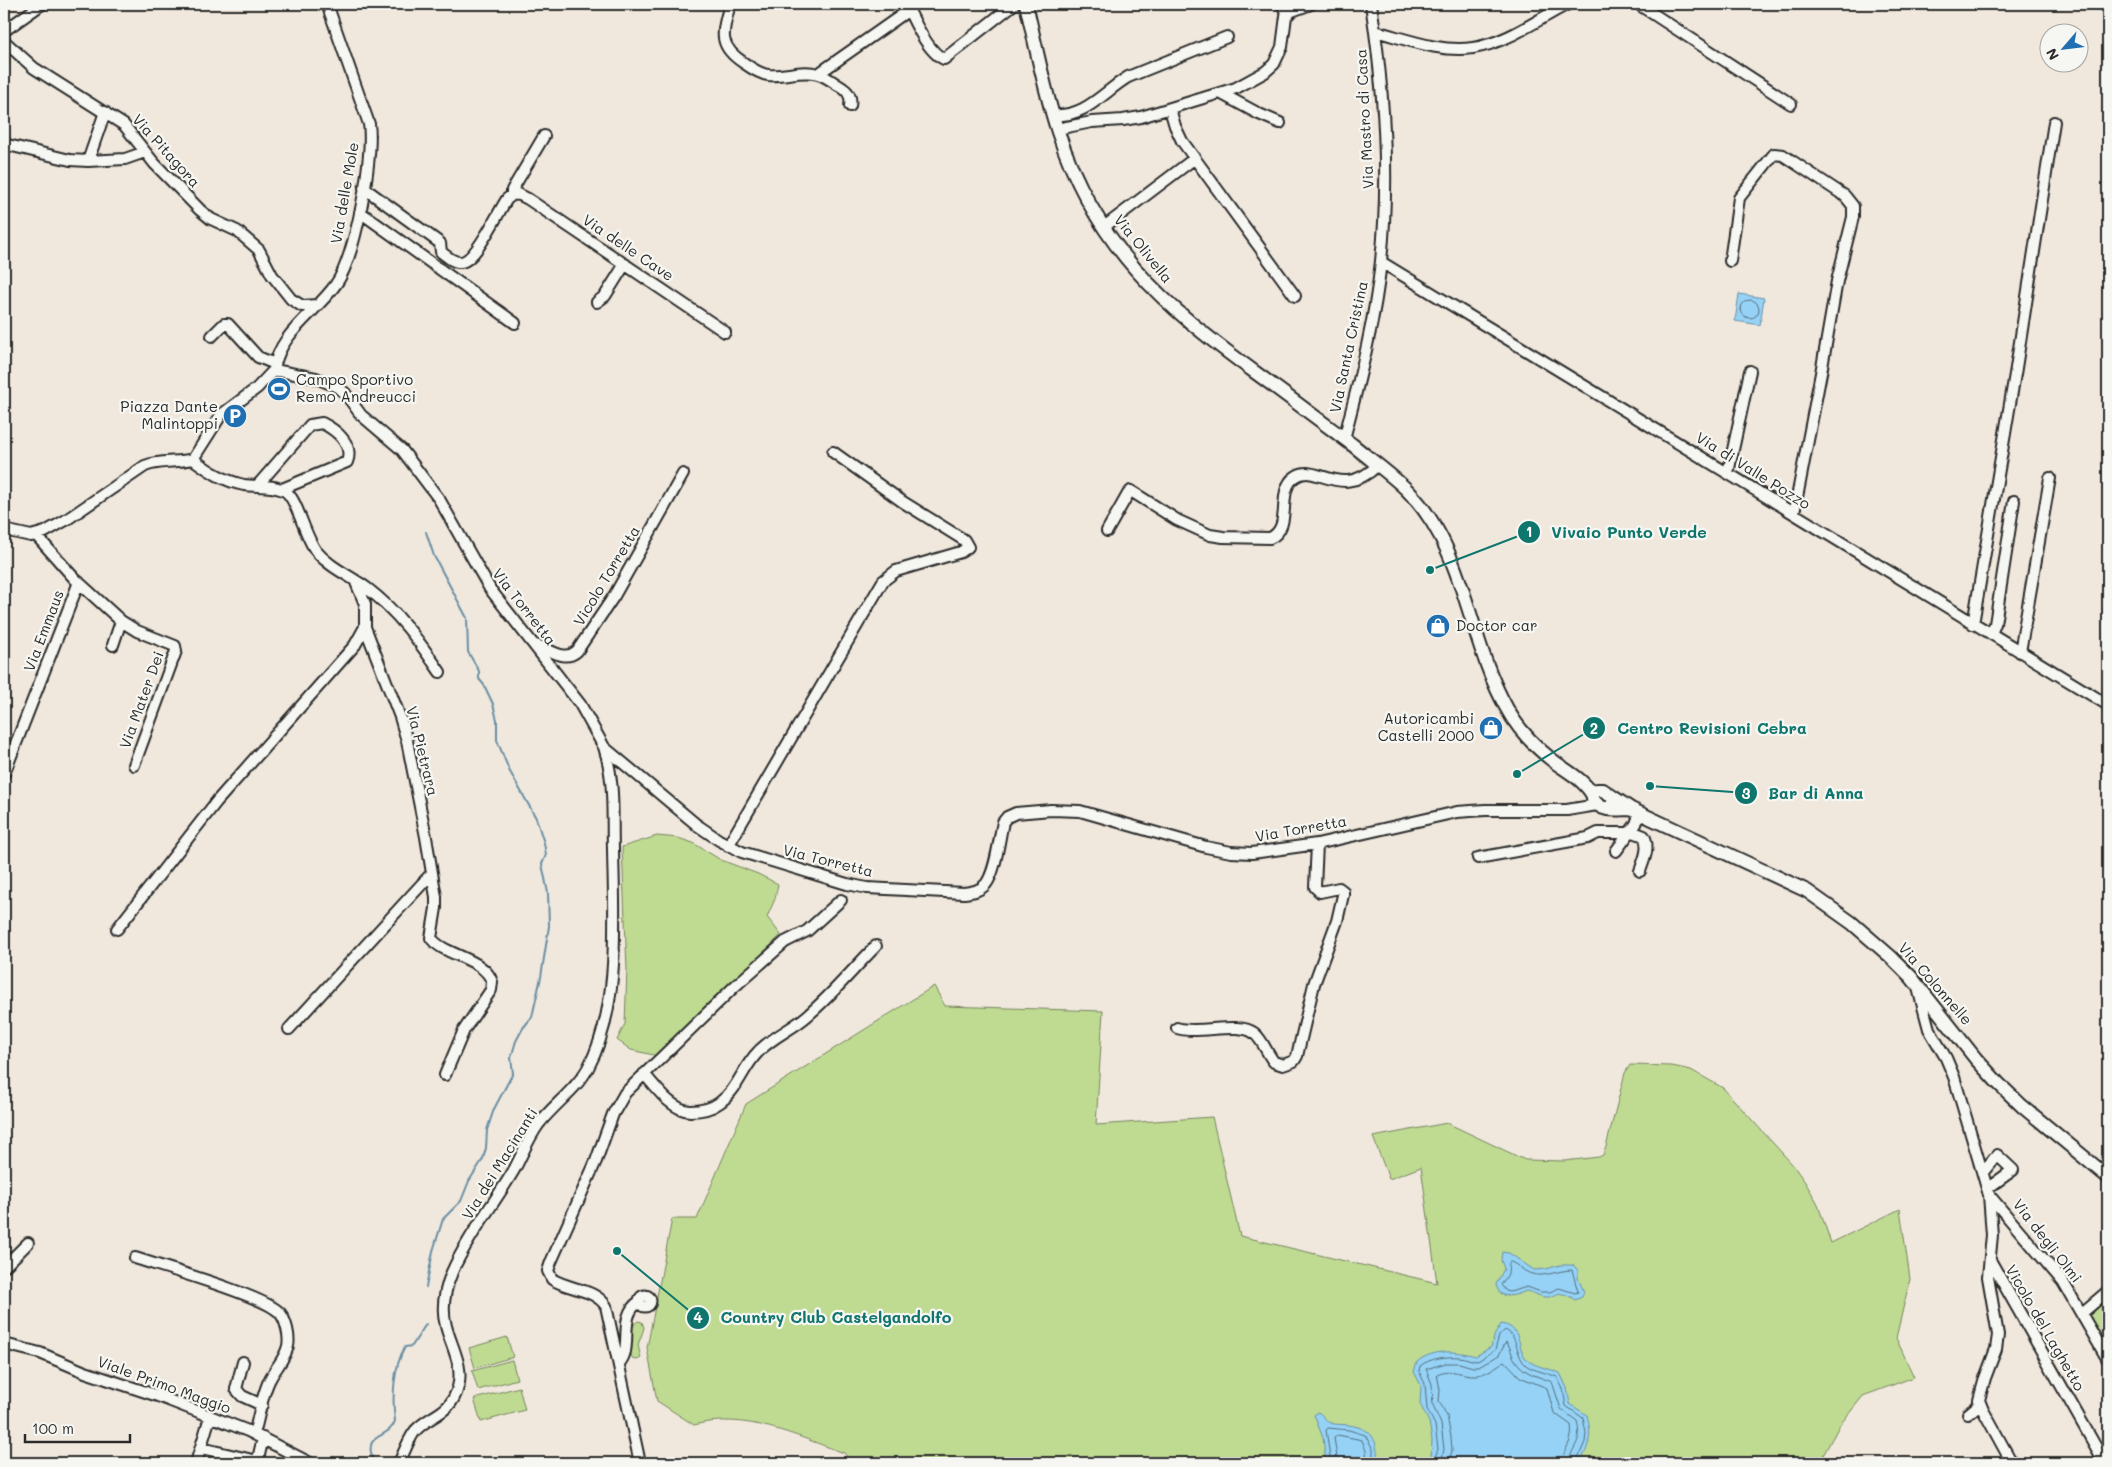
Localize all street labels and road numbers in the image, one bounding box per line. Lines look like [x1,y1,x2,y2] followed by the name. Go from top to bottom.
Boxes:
[1350,48,1378,190] street label: Via Mastro di Casa
[128,109,205,191] street label: Via Pitagora
[325,141,363,245] street label: Via delle Mole
[579,209,678,285] street label: Via delle Cave
[1110,210,1178,287] street label: Via Olivella
[1324,279,1372,415] street label: Via Santa Cristina
[1692,427,1815,514] street label: Via di Valle Pozzo
[568,522,644,629] street label: Vicolo Torretta
[488,564,561,649] street label: Via Torretta
[18,587,68,674] street label: Via Emmaus
[114,648,168,751] street label: Via Mater Dei
[402,704,444,798] street label: Via Pietrara
[1254,810,1348,846] street label: Via Torretta
[781,839,876,881] street label: Via Torretta
[1894,938,1977,1029] street label: Via Colonnelle
[457,1104,542,1223] street label: Via dei Macinanti
[2009,1194,2087,1286] street label: Via degli Olmi
[2002,1261,2090,1394] street label: Vicolo del Laghetto
[95,1351,234,1418] street label: Viale Primo Maggio

